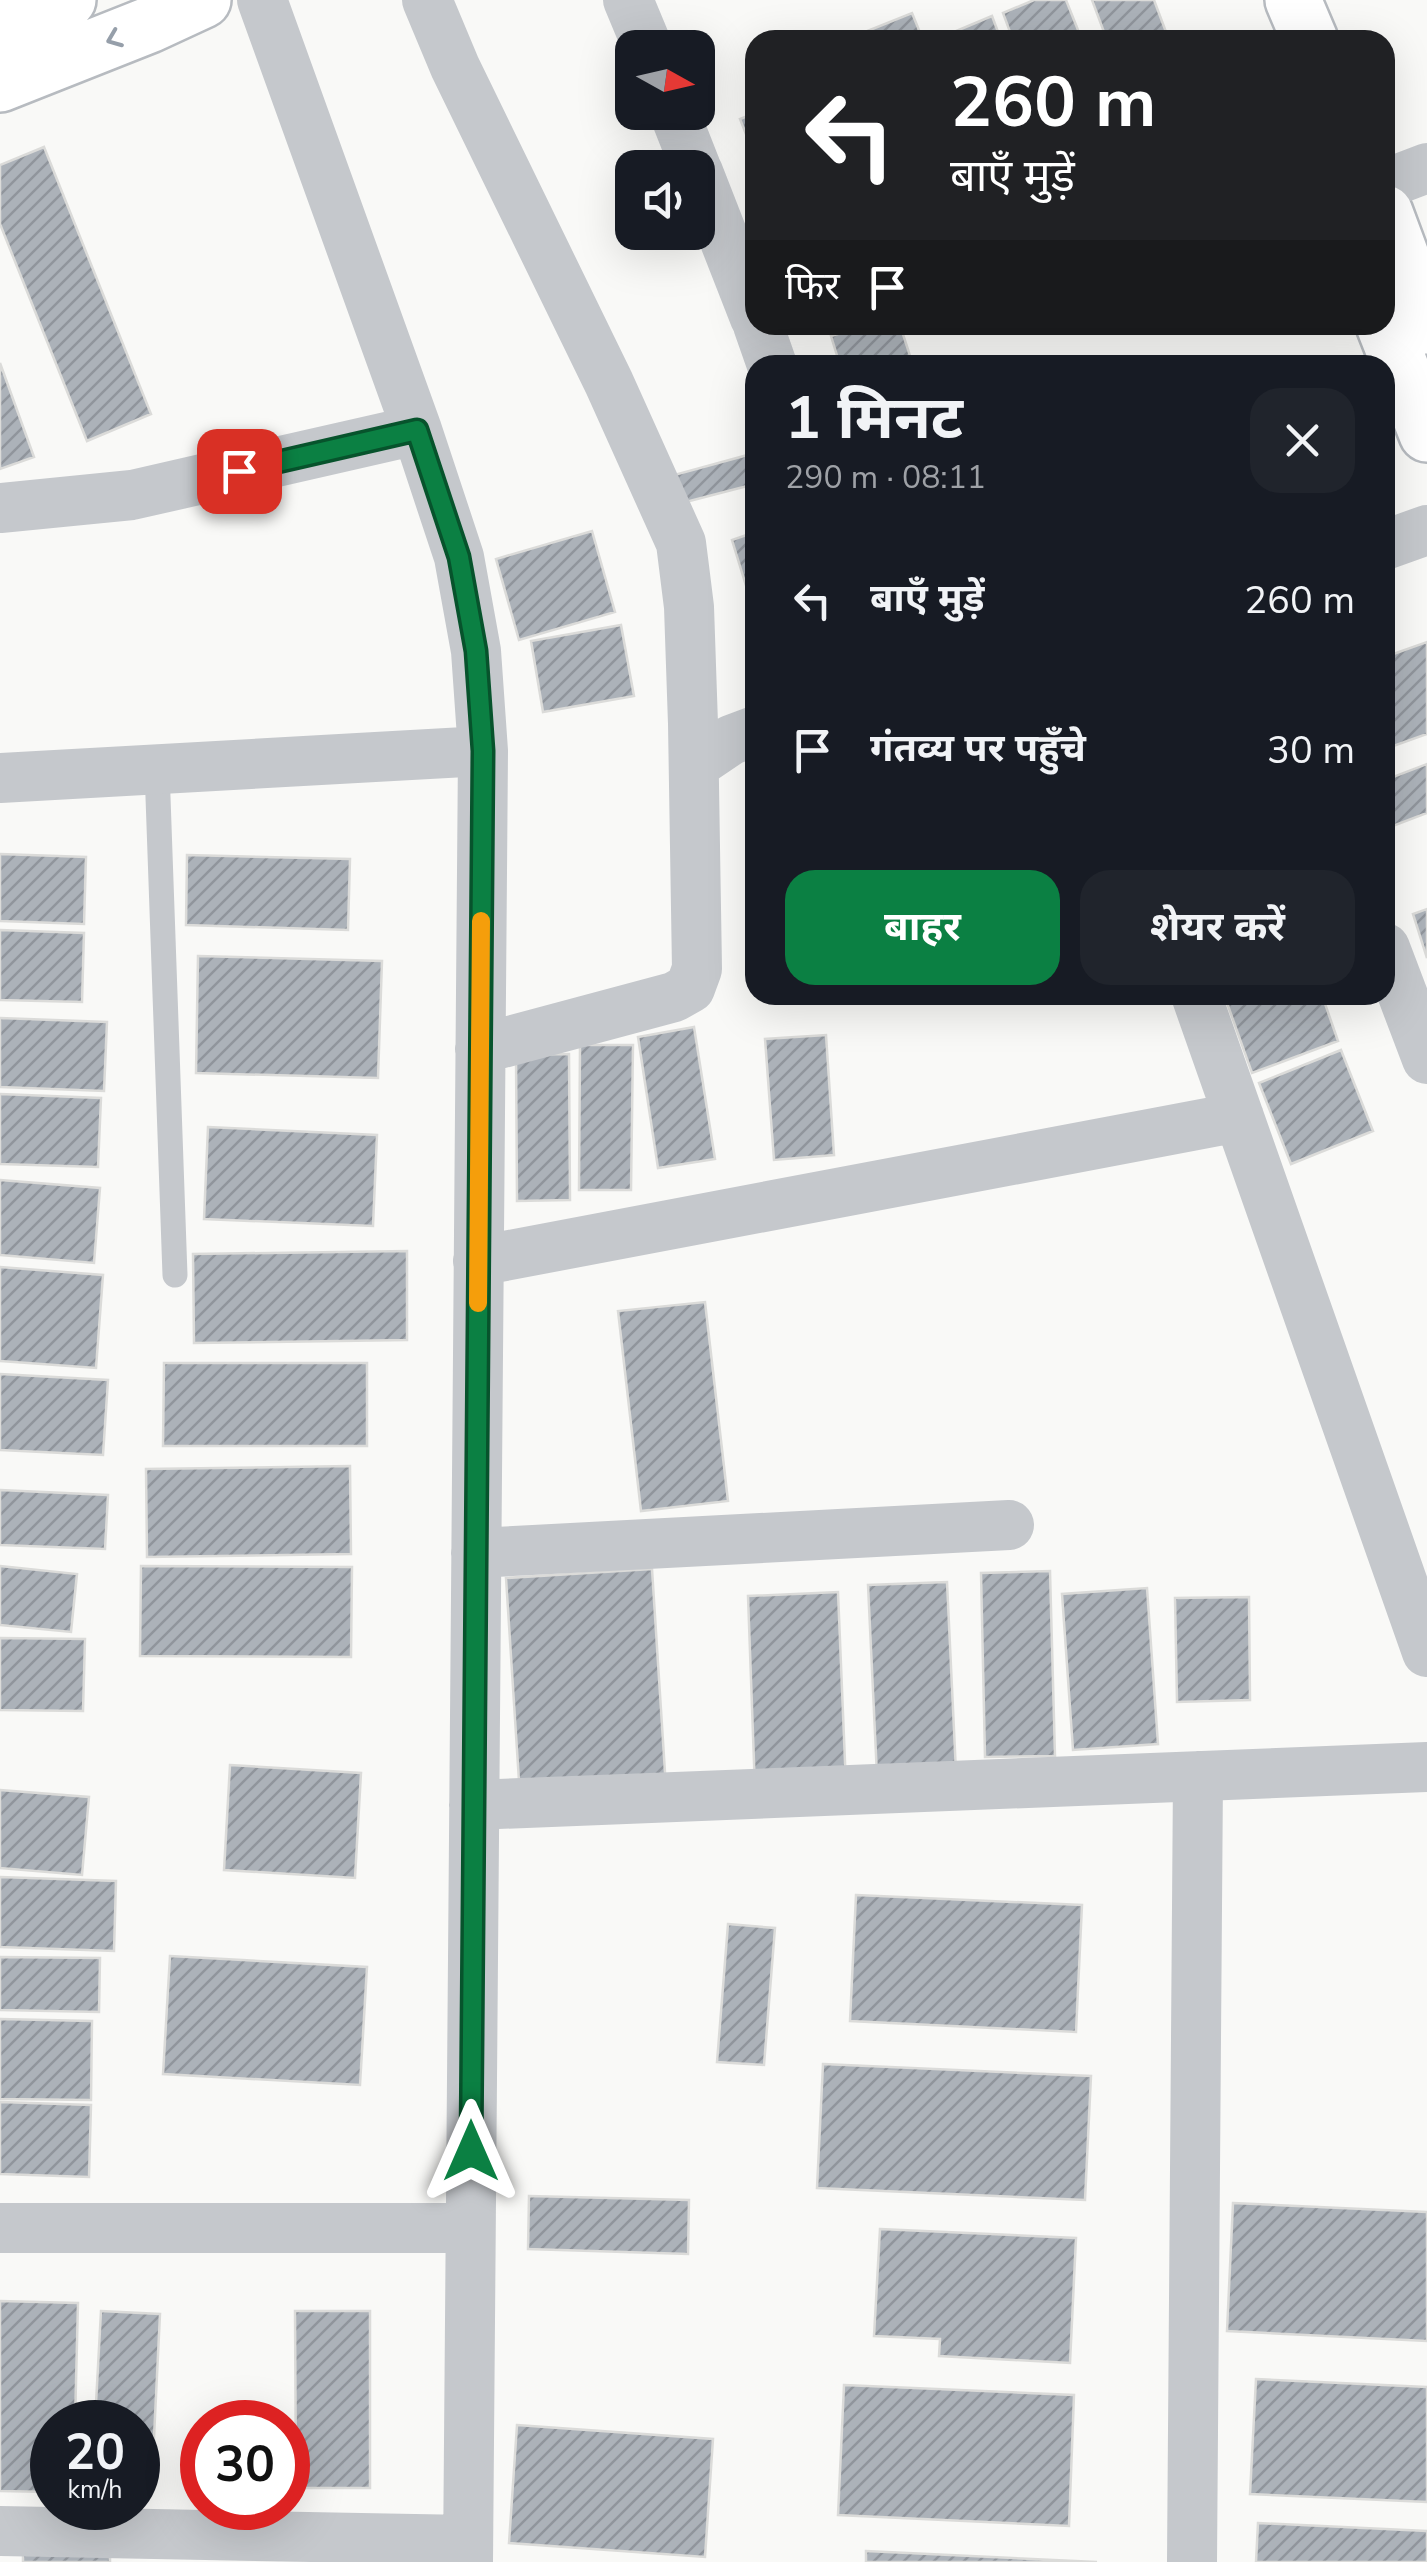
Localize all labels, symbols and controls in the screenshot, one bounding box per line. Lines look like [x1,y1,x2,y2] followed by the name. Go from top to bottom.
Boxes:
[106,28,123,48] one-way arrow
[615,30,715,130] north arrow
[615,30,715,250] map controls
[950,55,1156,151] text: 260 m
[785,70,915,200] icon: left
[950,146,1075,207] text: बाएँ मुड़ें
[615,150,715,250] button: sound
[860,260,915,315] icon: arrive
[785,261,840,312] text: फिर
[785,377,963,459] text: 1 मिनट
[1250,388,1355,493] button: close
[197,429,282,514] pin
[212,444,267,499] icon: arrive
[785,456,986,499] text: 290 m · 08:11
[785,573,840,628] icon: left
[870,573,984,624] text: बाएँ मुड़ें
[1244,575,1355,626] text: 260 m
[785,723,840,778] icon: arrive
[870,723,1086,774] text: गंतव्य पर पहुँचे
[1267,725,1355,776] text: 30 m
[785,870,1060,985] button: बाहर
[1080,870,1355,985] button: शेयर करें
[419,2099,523,2203] position arrow
[180,2400,310,2530] speed limit sign: 30
[65,2418,125,2487] text: 20
[67,2473,123,2507] text: km/h

